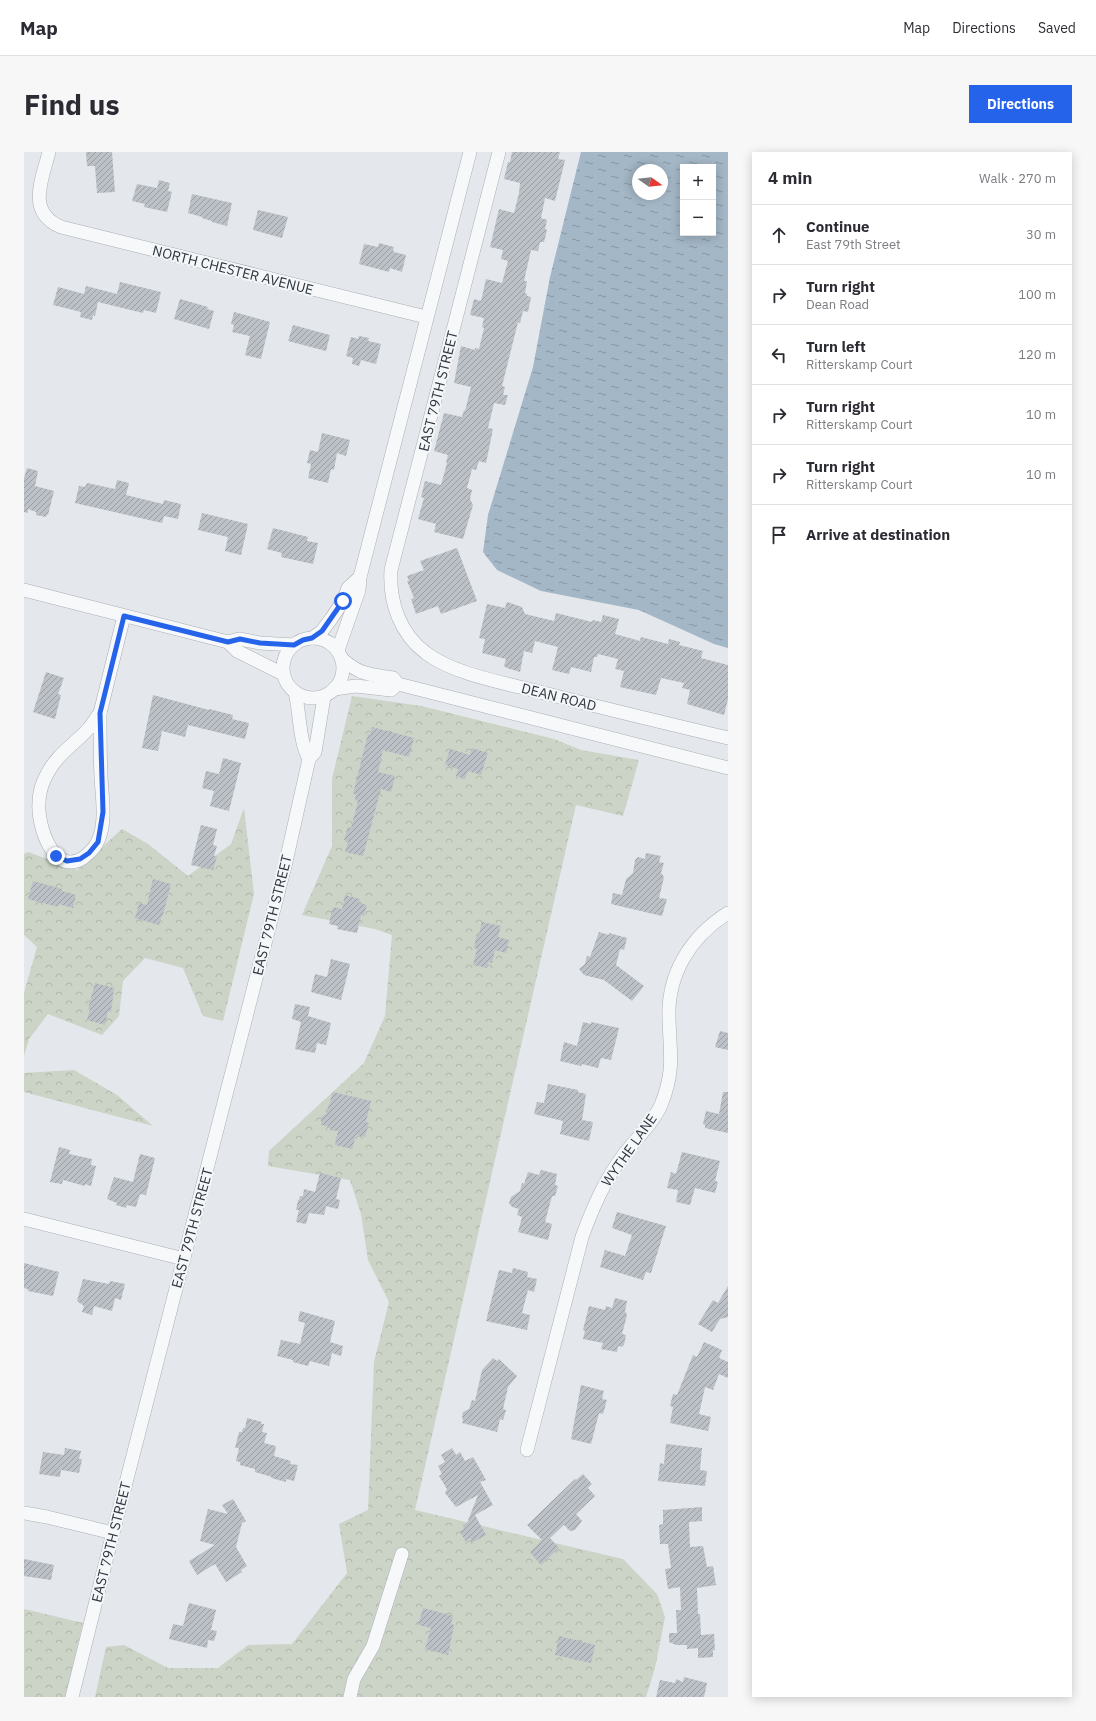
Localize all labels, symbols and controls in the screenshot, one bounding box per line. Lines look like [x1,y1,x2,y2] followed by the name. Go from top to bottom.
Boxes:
[20,16,58,40] text: Map
[903,19,930,37] text: Map
[952,19,1016,37] text: Directions
[1038,19,1076,37] text: Saved
[969,85,1072,123] button: Directions
[24,86,120,123] text: Find us
[632,164,668,200] north arrow
[680,164,716,236] map controls
[680,164,716,200] button: +
[768,167,812,189] text: 4 min
[979,170,1056,187] text: Walk · 270 m
[680,200,716,236] button: −
[806,217,870,236] text: Continue
[768,224,790,246] icon: ahead
[1026,226,1056,243] text: 30 m
[806,236,901,253] text: East 79th Street
[151,241,315,299] street label: NORTH CHESTER AVENUE
[806,277,875,296] text: Turn right
[768,284,790,306] icon: right
[1018,286,1056,303] text: 100 m
[806,296,869,313] text: Dean Road
[414,329,462,453] street label: EAST 79TH STREET
[806,337,866,356] text: Turn left
[768,344,790,366] icon: left
[1018,346,1056,363] text: 120 m
[806,356,913,373] text: Ritterskamp Court
[806,397,875,416] text: Turn right
[768,404,790,426] icon: right
[1026,406,1056,423] text: 10 m
[806,416,913,433] text: Ritterskamp Court
[806,457,875,476] text: Turn right
[768,464,790,486] icon: right
[1026,466,1056,483] text: 10 m
[806,476,913,493] text: Ritterskamp Court
[768,524,790,546] icon: arrive
[806,525,950,544] text: Arrive at destination
[334,592,352,610] route start
[520,679,598,715] street label: DEAN ROAD
[47,847,65,865] route end
[248,853,296,977] street label: EAST 79TH STREET
[597,1110,661,1190] street label: WYTHE LANE
[167,1166,217,1290] street label: EAST 79TH STREET
[87,1480,135,1604] street label: EAST 79TH STREET

